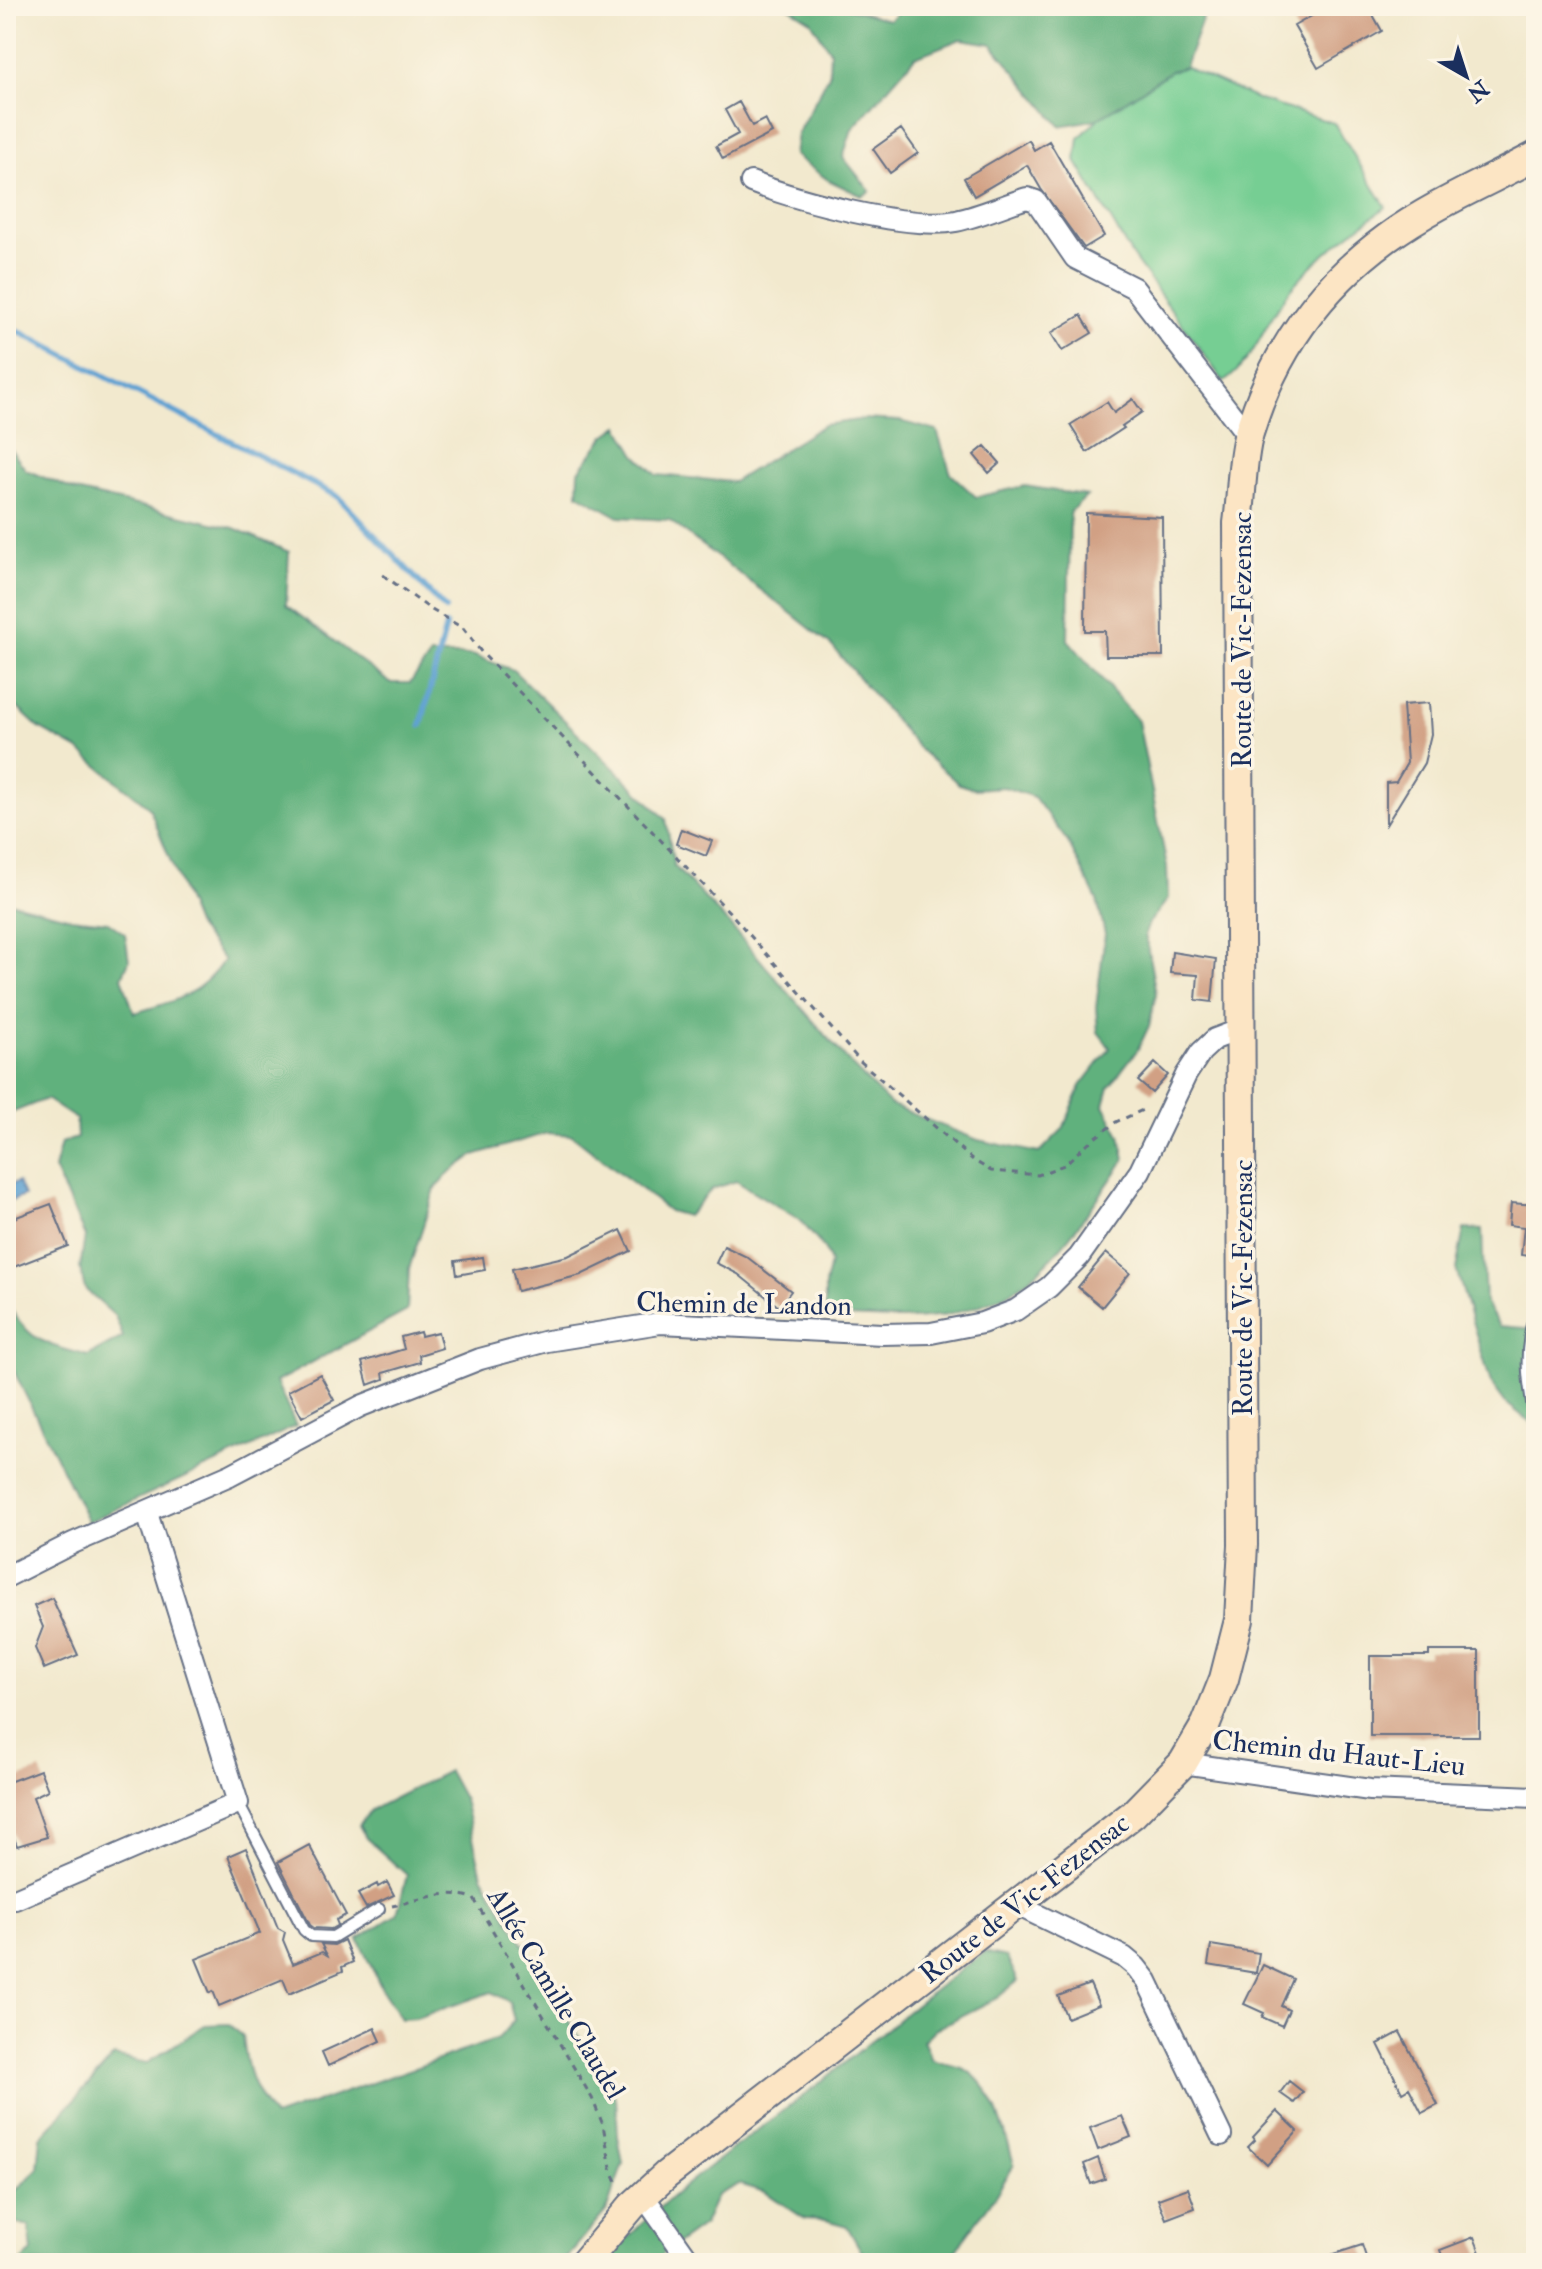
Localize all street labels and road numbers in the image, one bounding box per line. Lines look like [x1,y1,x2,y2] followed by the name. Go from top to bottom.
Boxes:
[1225,512,1260,768] street label: Route de Vic-Fezensac
[1226,1160,1261,1416] street label: Route de Vic-Fezensac
[636,1285,852,1324] street label: Chemin de Landon
[1211,1723,1467,1784] street label: Chemin du Haut-Lieu
[913,1806,1137,1992] street label: Route de Vic-Fezensac
[478,1881,633,2106] street label: Allée Camille Claudel

